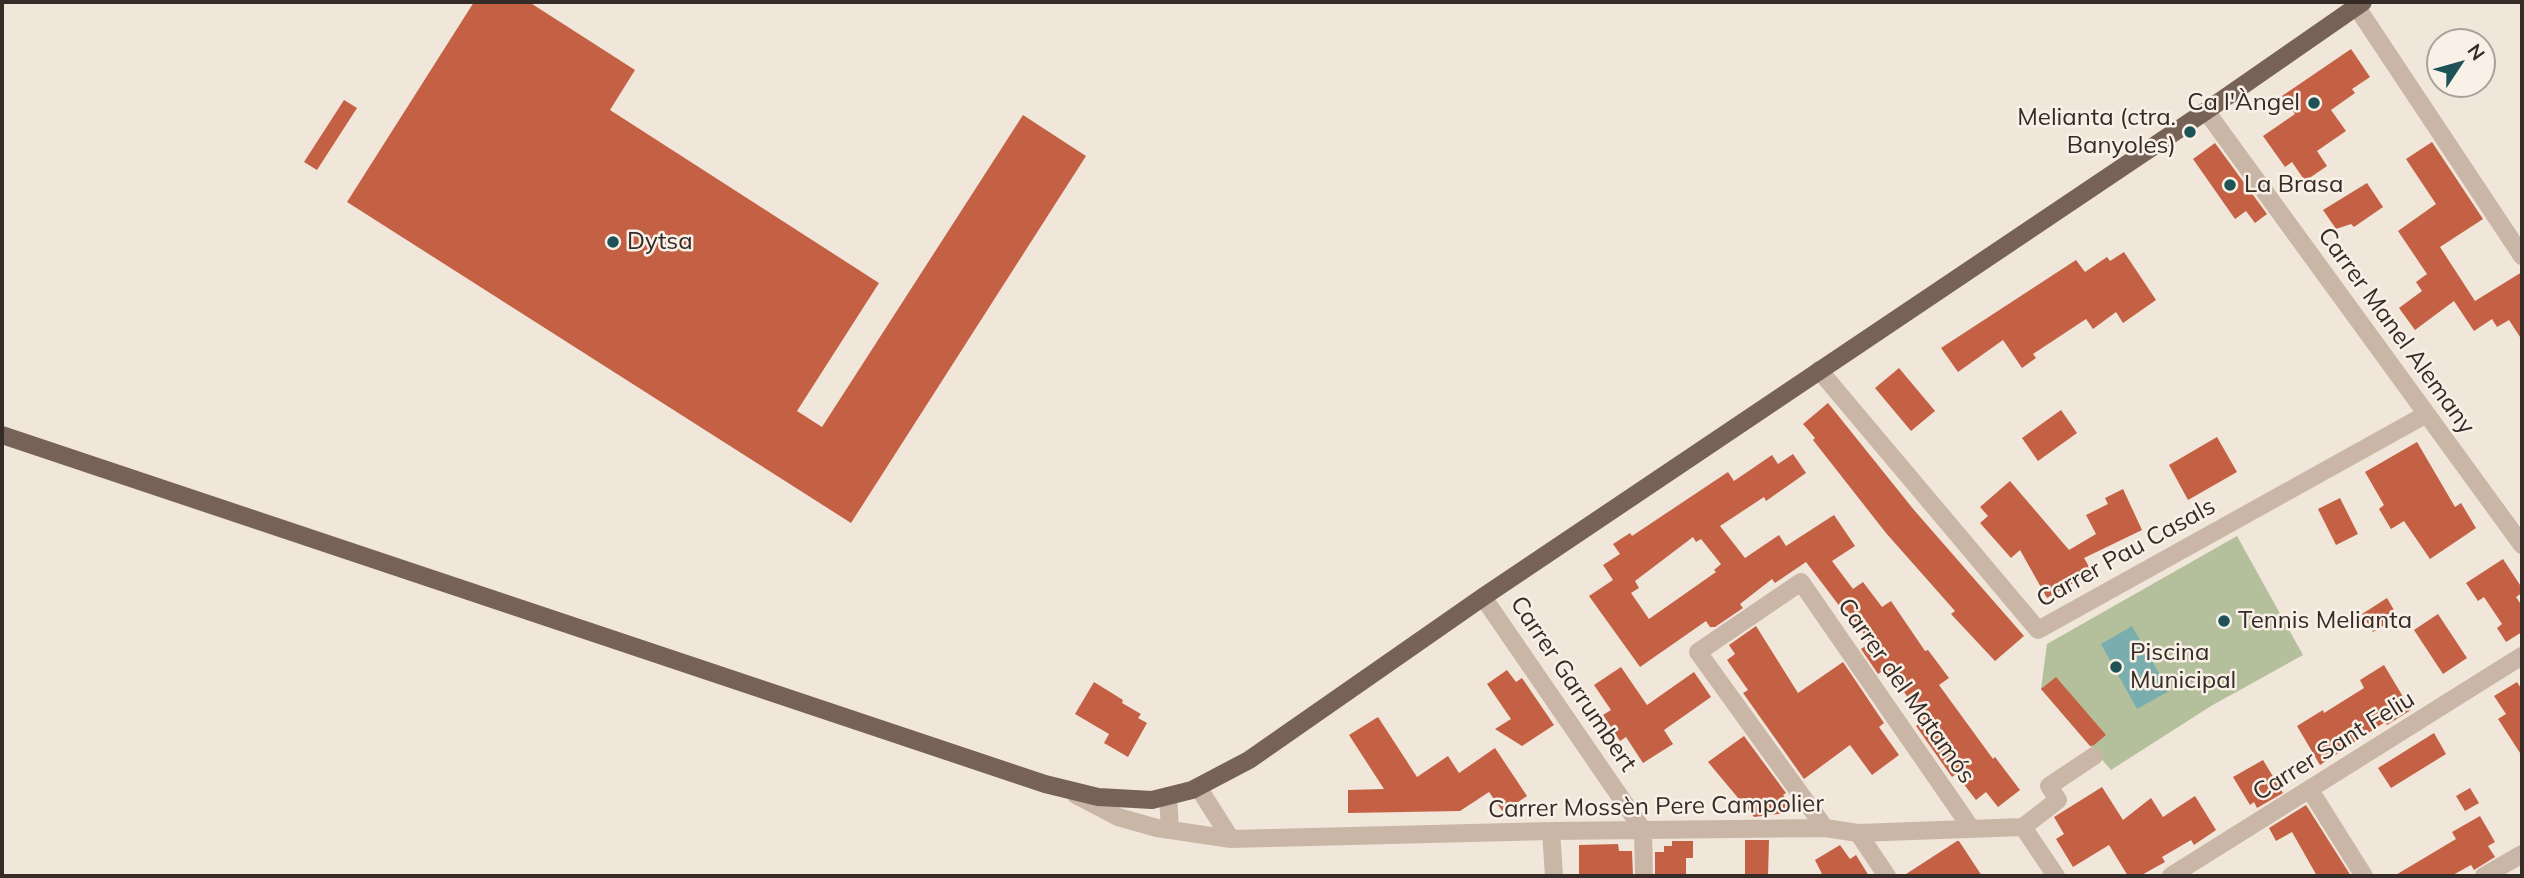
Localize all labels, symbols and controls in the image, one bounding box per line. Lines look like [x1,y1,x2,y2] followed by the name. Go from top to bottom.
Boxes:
[2426,28,2496,98] north arrow
[2462,39,2490,65] text: N
[2187,89,2300,117] place label: Ca l'Àngel
[2306,95,2322,111] marker: Ca l'Àngel
[2017,104,2176,160] place label: Melianta (ctra. Banyoles)
[2182,124,2198,140] marker: Melianta (ctra. Banyoles)
[2244,171,2343,199] place label: La Brasa
[2222,177,2238,193] marker: La Brasa
[2311,222,2481,440] street label: Carrer Manel Alemany
[627,228,693,256] place label: Dytsa
[605,234,621,250] marker: Dytsa
[2032,492,2220,614] street label: Carrer Pau Casals
[1504,591,1642,777] street label: Carrer Garrumbert
[1831,593,1981,789] street label: Carrer del Matamós
[2238,607,2412,635] place label: Tennis Melianta
[2216,613,2232,629] marker: Tennis Melianta
[2130,639,2236,695] place label: Piscina Municipal
[2108,659,2124,675] marker: Piscina Municipal
[2248,685,2420,807] street label: Carrer Sant Feliu
[1488,790,1824,824] street label: Carrer Mossèn Pere Campolier

